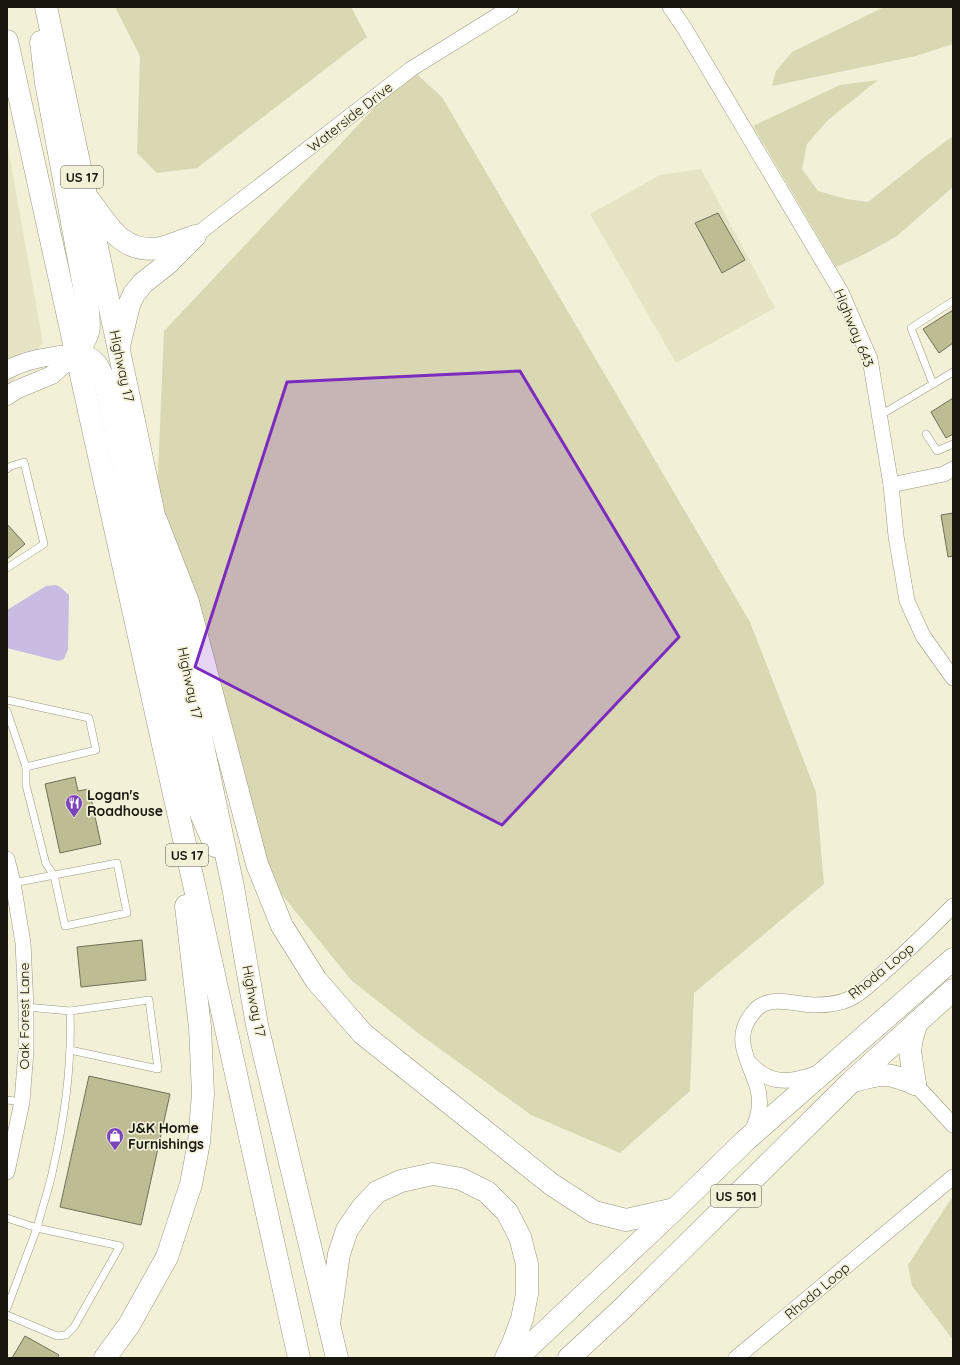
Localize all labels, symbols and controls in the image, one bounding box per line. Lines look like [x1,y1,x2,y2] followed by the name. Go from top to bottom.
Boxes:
[304,78,396,156] street label: Waterside Drive
[61,166,103,188] road number: US 17
[830,286,878,370] street label: Highway 643
[106,328,138,404] street label: Highway 17
[174,645,206,721] street label: Highway 17
[87,786,163,820] place label: Logan's Roadhouse
[64,793,84,818] restaurant icon: Logan's Roadhouse
[166,844,208,866] road number: US 17
[844,939,918,1003] street label: Rhoda Loop
[15,963,33,1069] street label: Oak Forest Lane
[238,963,270,1039] street label: Highway 17
[128,1119,204,1153] place label: J&K Home Furnishings
[105,1126,125,1151] shop icon: J&K Home Furnishings
[711,1185,761,1207] road number: US 501
[781,1259,853,1323] street label: Rhoda Loop

